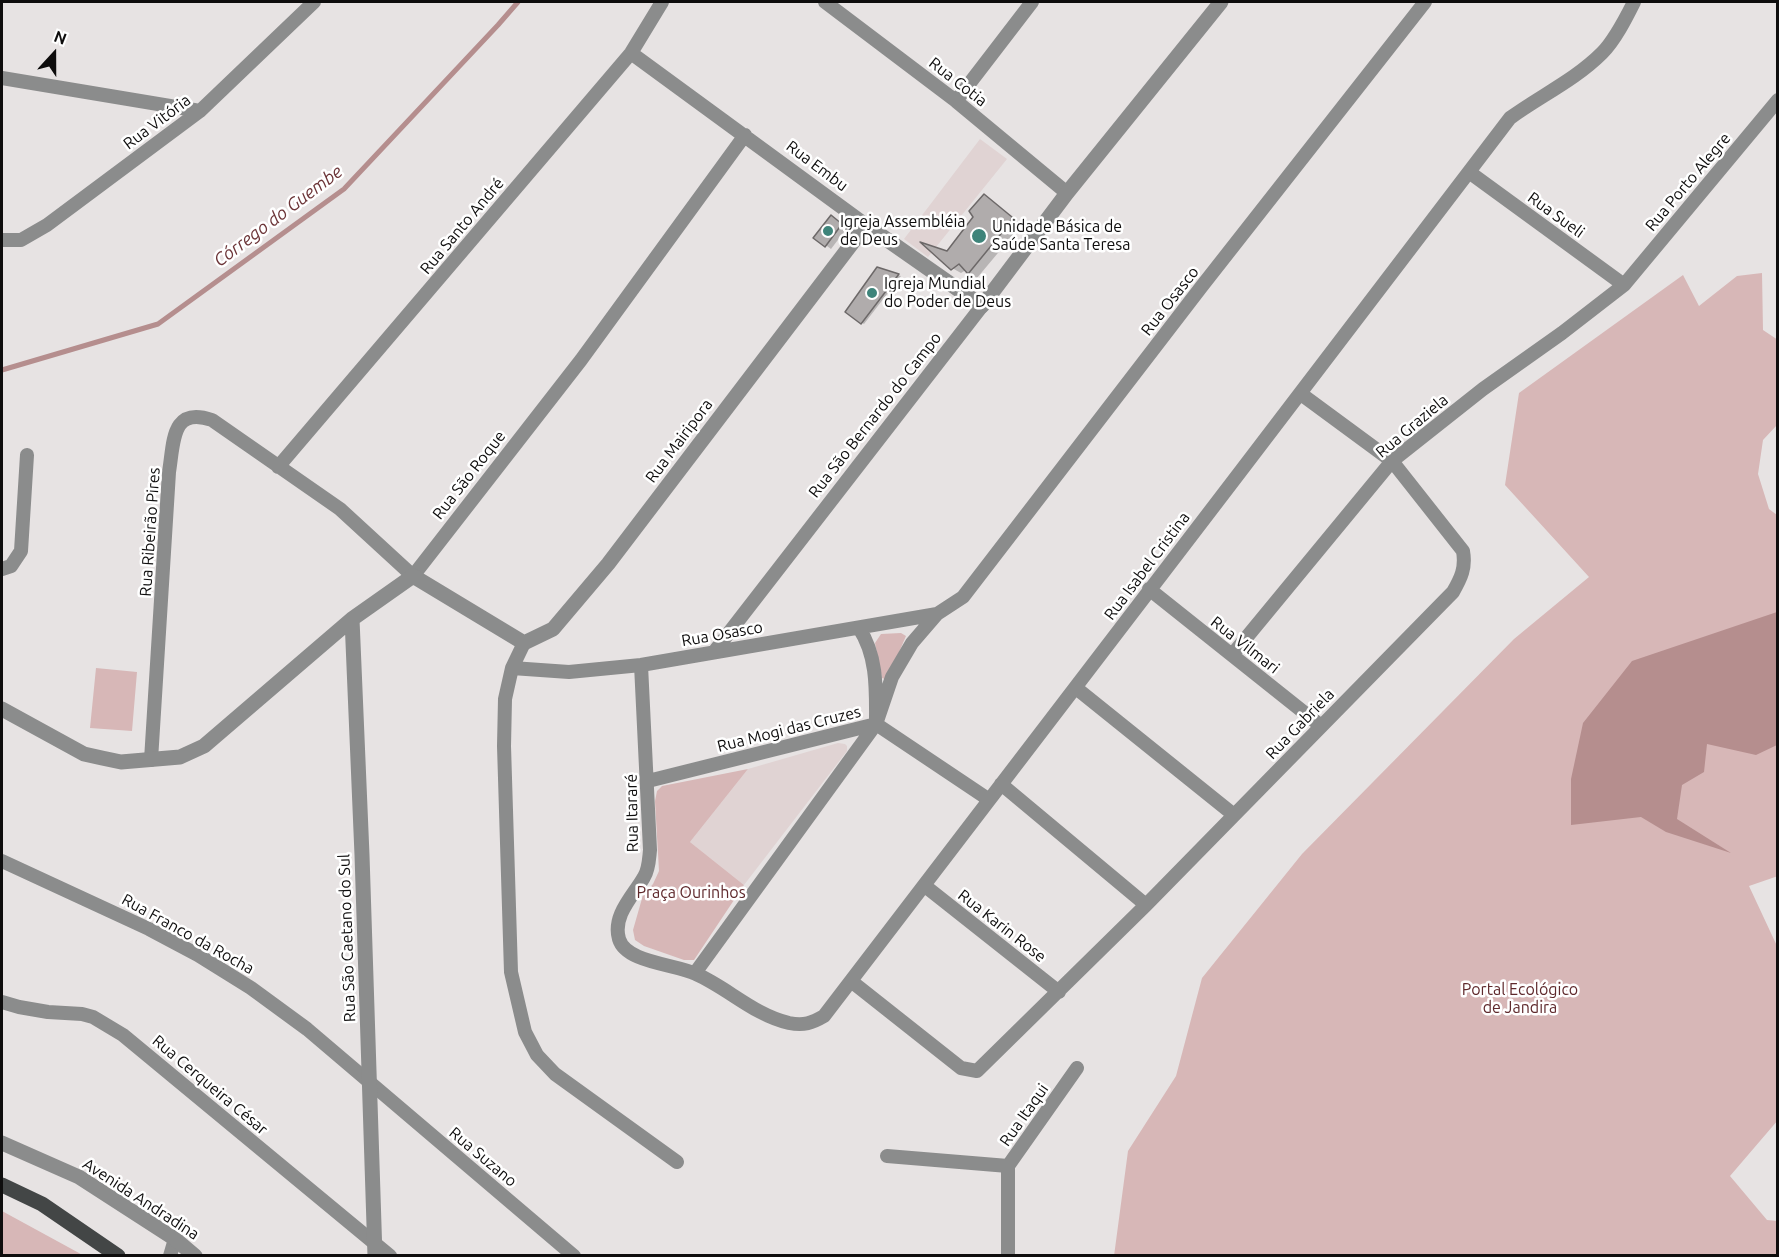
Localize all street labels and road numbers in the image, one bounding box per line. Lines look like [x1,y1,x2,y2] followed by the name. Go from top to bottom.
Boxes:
[925,53,991,111] street label: Rua Cotia
[120,90,194,154] street label: Rua Vitória
[1641,129,1735,235] street label: Rua Porto Alegre
[782,137,852,195] street label: Rua Embu
[416,174,508,278] street label: Rua Santo André
[1524,188,1588,242] street label: Rua Sueli
[1137,263,1203,339] street label: Rua Osasco
[804,329,946,501] street label: Rua São Bernardo do Campo
[1372,390,1452,462] street label: Rua Graziela
[641,395,717,487] street label: Rua Mairipora
[428,427,510,523] street label: Rua São Roque
[136,467,164,597] street label: Rua Ribeirão Pires
[1100,508,1194,624] street label: Rua Isabel Cristina
[1207,612,1283,678] street label: Rua Vilmari
[680,617,764,651] street label: Rua Osasco
[1262,685,1338,763] street label: Rua Gabriela
[715,702,863,756] street label: Rua Mogi das Cruzes
[622,773,642,853] street label: Rua Itararé
[334,854,360,1022] street label: Rua São Caetano do Sul
[954,886,1050,966] street label: Rua Karin Rose
[118,890,258,978] street label: Rua Franco da Rocha
[148,1031,272,1139] street label: Rua Cerqueira César
[996,1080,1052,1150] street label: Rua Itaqui
[445,1123,521,1191] street label: Rua Suzano
[79,1154,203,1244] street label: Avenida Andradina

